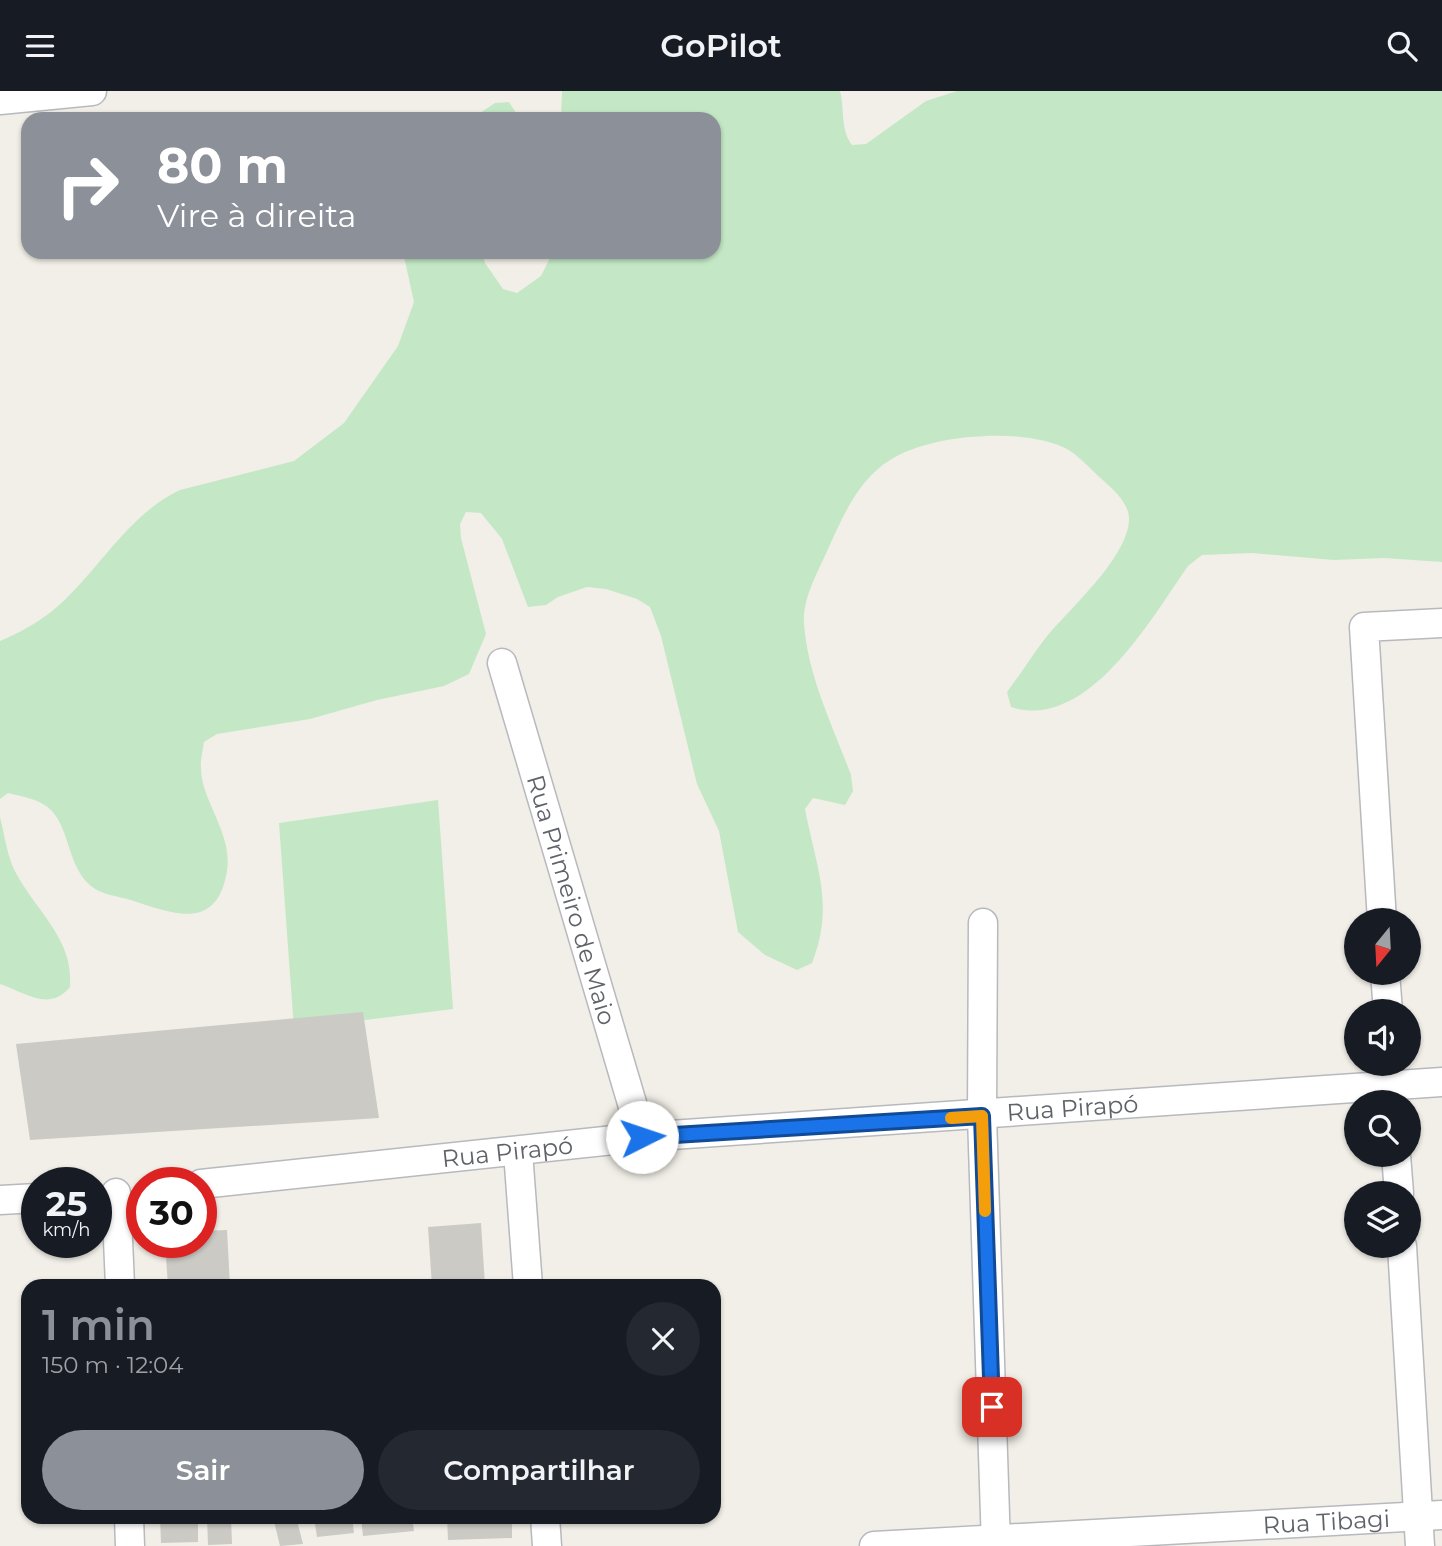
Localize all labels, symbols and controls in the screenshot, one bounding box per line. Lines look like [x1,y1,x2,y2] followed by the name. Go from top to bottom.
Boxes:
[660,26,782,65] text: GoPilot
[21,27,59,65] icon: menu
[1383,27,1421,65] icon: search
[157,136,288,195] text: 80 m
[42,140,133,231] icon: right
[157,196,356,235] text: Vire à direita
[521,771,623,1028] street label: Rua Primeiro de Maio
[1344,908,1421,985] north arrow
[1344,908,1421,1258] map controls
[1344,999,1421,1076] button: sound
[1006,1088,1139,1126] street label: Rua Pirapó
[1344,1090,1421,1167] button: search
[605,1100,679,1174] position arrow
[440,1130,574,1173] street label: Rua Pirapó
[126,1167,217,1258] speed limit sign: 30
[1344,1181,1421,1258] button: layers
[46,1182,87,1225] text: 25
[42,1219,91,1241] text: km/h
[42,1299,155,1351] text: 1 min
[626,1302,700,1376] button: close
[42,1351,184,1379] text: 150 m · 12:04
[962,1377,1022,1437] pin
[973,1388,1011,1426] icon: arrive
[42,1430,364,1510] button: Sair
[378,1430,700,1510] button: Compartilhar
[1262,1503,1391,1539] street label: Rua Tibagi

